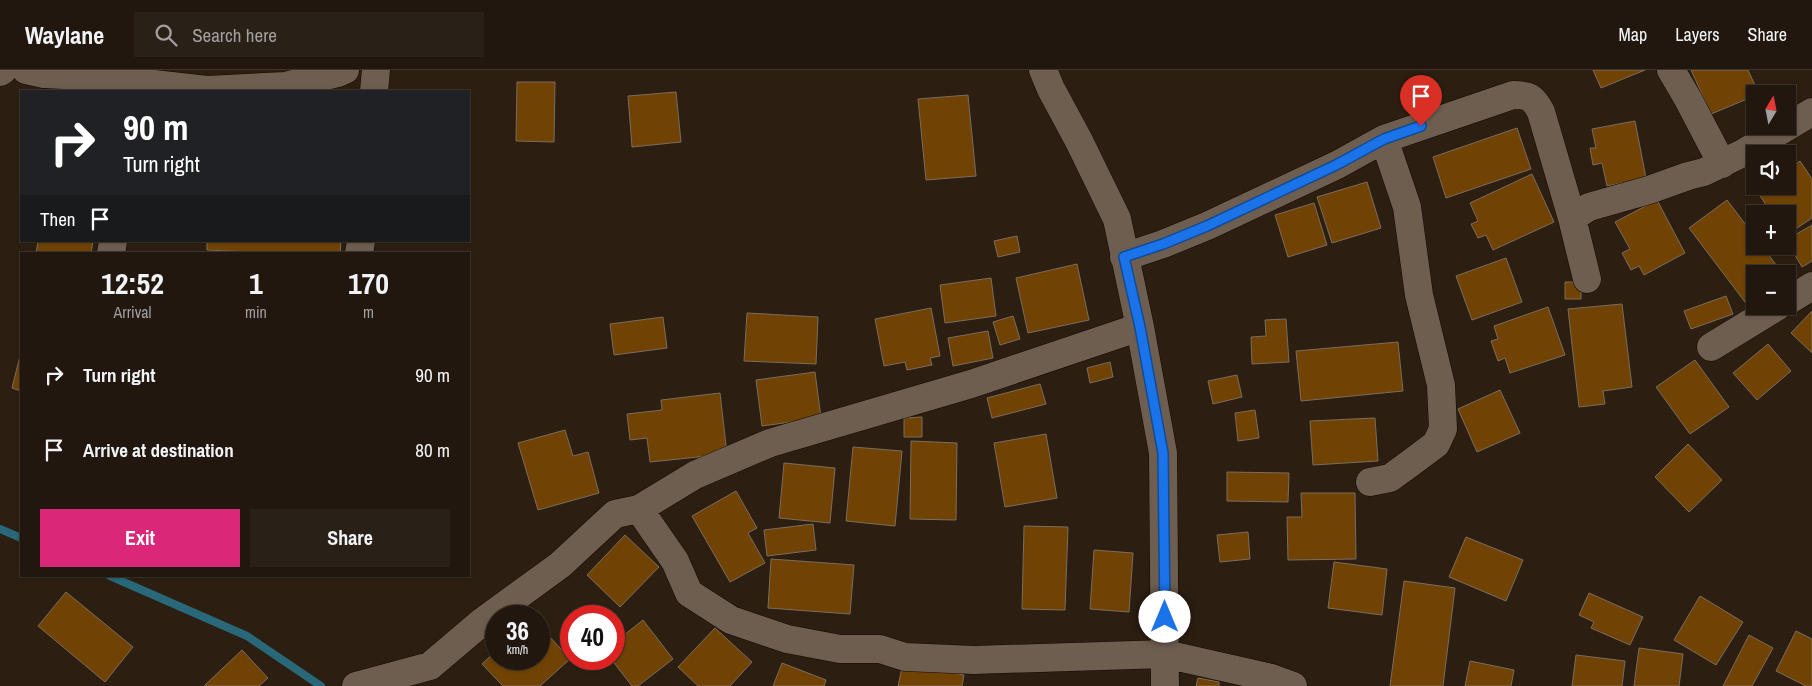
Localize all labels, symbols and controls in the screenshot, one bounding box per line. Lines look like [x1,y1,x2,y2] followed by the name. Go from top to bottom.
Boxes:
[134,12,484,57] search box
[25,19,104,51] text: Waylane
[152,21,180,49] icon: search
[192,22,277,48] text: Search here
[1619,22,1647,47] text: Map
[1675,22,1720,47] text: Layers
[1748,22,1787,47] text: Share
[1400,75,1442,126] pin
[1407,82,1435,110] icon: arrive
[1746,85,1796,135] north arrow
[1746,85,1796,315] map controls
[123,104,188,151] text: 90 m
[40,110,105,175] icon: right
[1746,145,1796,195] button: sound
[123,149,200,179] text: Turn right
[86,205,114,233] icon: arrive
[1746,205,1796,255] button: +
[40,206,76,232] text: Then
[101,263,164,303] text: 12:52
[249,263,263,303] text: 1
[348,263,389,303] text: 170
[1746,265,1796,315] button: −
[114,301,151,323] text: Arrival
[245,301,267,323] text: min
[363,301,374,323] text: m
[40,361,68,389] icon: right
[83,362,155,388] text: Turn right
[415,362,450,388] text: 90 m
[40,436,68,464] icon: arrive
[83,437,234,463] text: Arrive at destination
[415,437,450,463] text: 80 m
[40,509,240,567] button: Exit
[250,509,450,567] button: Share
[1138,590,1190,642] position arrow
[560,605,625,670] speed limit sign: 40
[506,614,529,648] text: 36
[507,642,528,658] text: km/h

